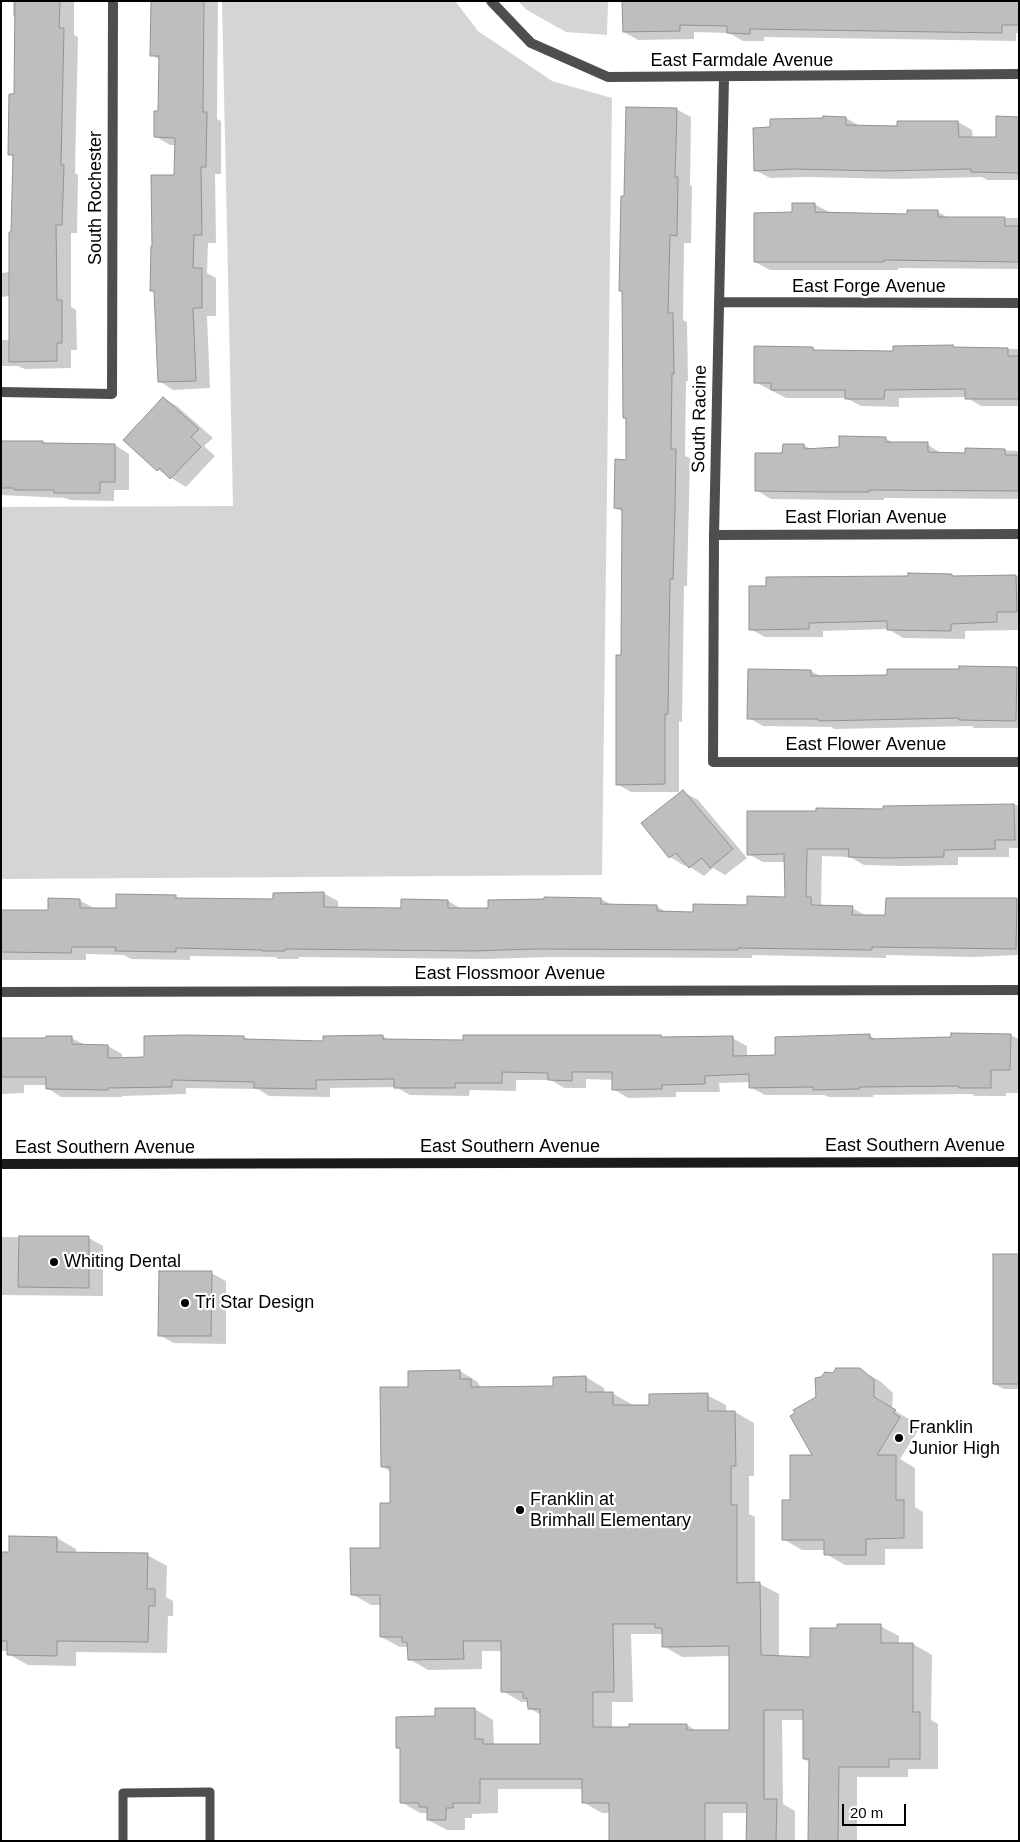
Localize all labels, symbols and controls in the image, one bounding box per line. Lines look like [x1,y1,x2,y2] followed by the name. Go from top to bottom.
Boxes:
[651,50,833,72] street label: East Farmdale Avenue
[85,131,107,265] street label: South Rochester
[792,276,946,298] street label: East Forge Avenue
[688,365,712,473] street label: South Racine
[785,507,947,529] street label: East Florian Avenue
[786,734,946,756] street label: East Flower Avenue
[415,963,605,985] street label: East Flossmoor Avenue
[825,1135,1005,1157] street label: East Southern Avenue
[420,1136,600,1158] street label: East Southern Avenue
[15,1137,195,1159] street label: East Southern Avenue
[64,1251,181,1273] place label: Whiting Dental
[48,1256,60,1268] marker: Whiting Dental
[195,1292,314,1314] place label: Tri Star Design
[179,1297,191,1309] marker: Tri Star Design
[909,1417,1000,1460] place label: Franklin Junior High
[893,1432,905,1444] marker: Franklin Junior High
[530,1489,691,1532] place label: Franklin at Brimhall Elementary
[514,1504,526,1516] marker: Franklin at Brimhall Elementary
[845,1794,909,1826] scale bar
[850,1804,883,1821] text: 20 m

